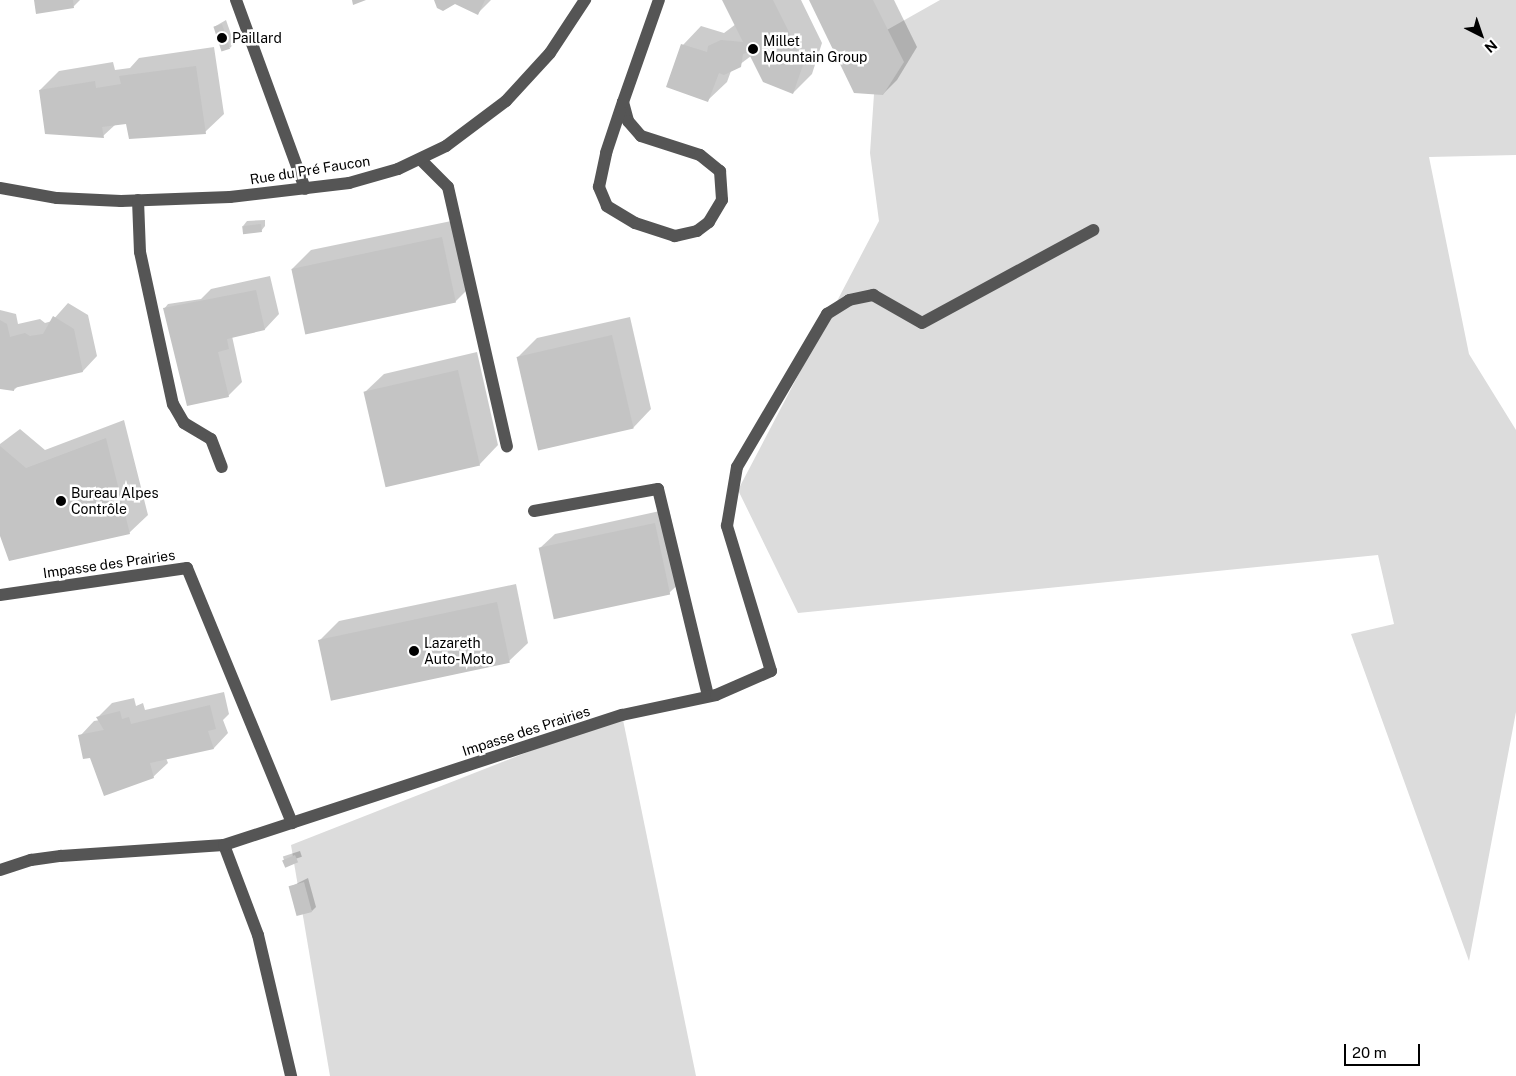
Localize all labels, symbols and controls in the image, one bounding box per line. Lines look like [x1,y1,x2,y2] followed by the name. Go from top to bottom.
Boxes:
[1456,10,1506,60] north arrow
[232,30,282,46] place label: Paillard
[216,32,228,44] marker: Paillard
[763,33,867,65] place label: Millet Mountain Group
[1481,37,1500,56] text: N
[747,43,759,55] marker: Millet Mountain Group
[248,152,372,188] street label: Rue du Pré Faucon
[71,485,158,518] place label: Bureau Alpes Contrôle
[55,495,67,507] marker: Bureau Alpes Contrôle
[42,546,176,582] street label: Impasse des Prairies
[424,635,494,668] place label: Lazareth Auto-Moto
[408,645,420,657] marker: Lazareth Auto-Moto
[460,702,592,760] street label: Impasse des Prairies
[1346,1034,1422,1066] scale bar
[1352,1044,1387,1061] text: 20 m

